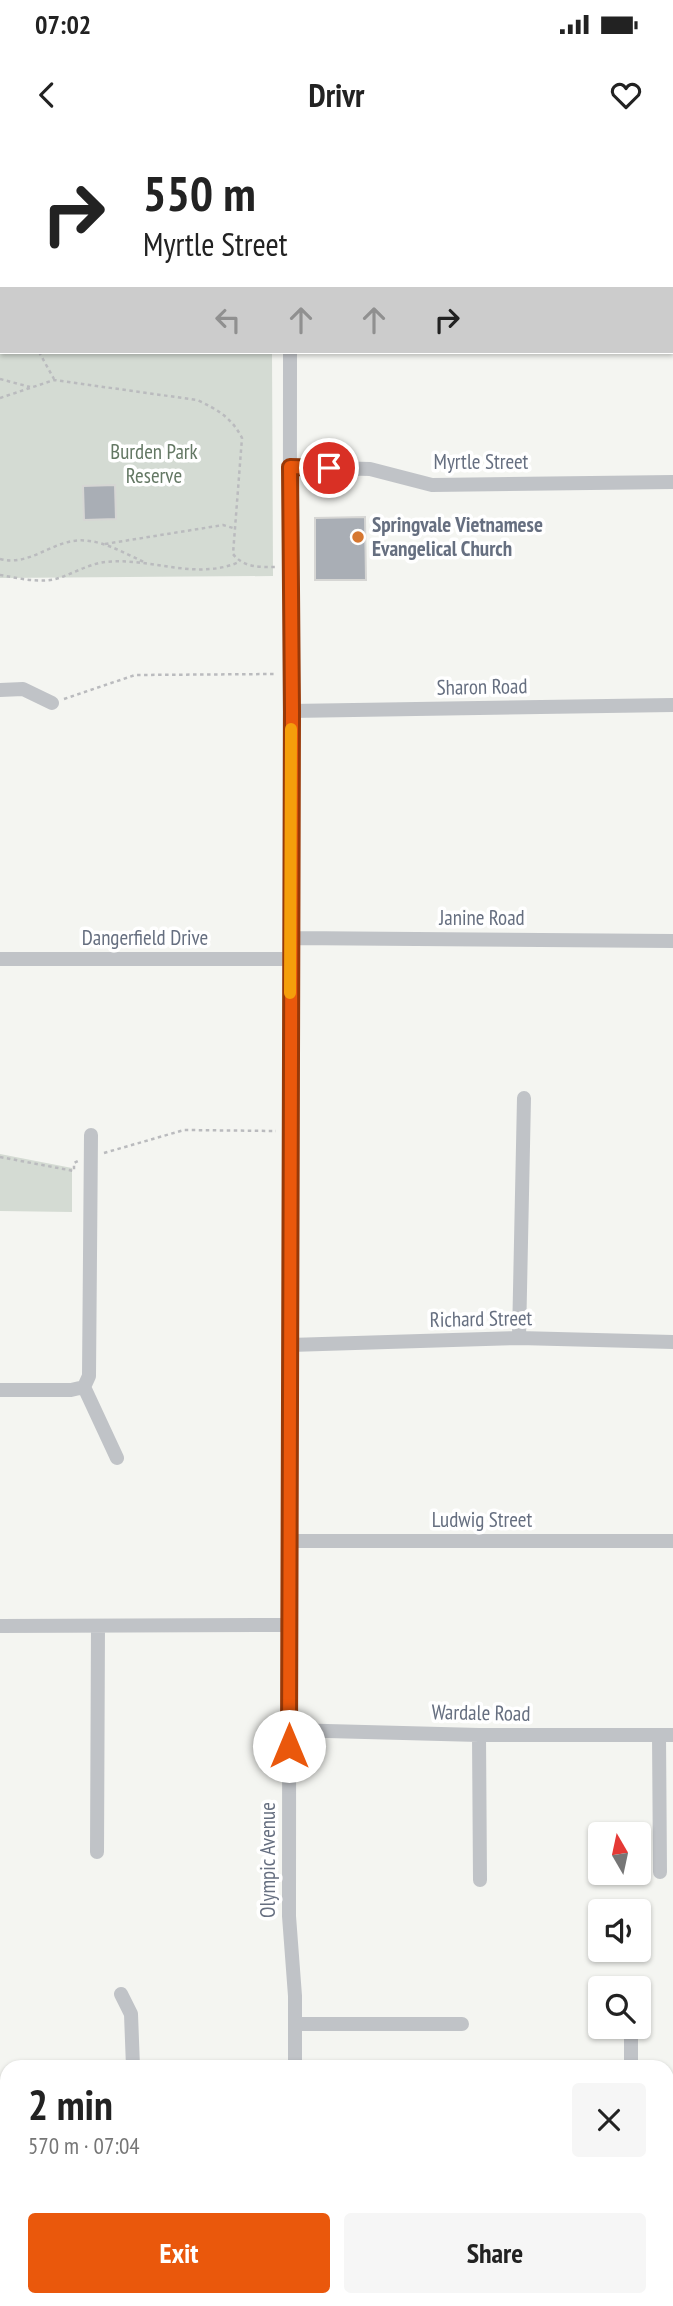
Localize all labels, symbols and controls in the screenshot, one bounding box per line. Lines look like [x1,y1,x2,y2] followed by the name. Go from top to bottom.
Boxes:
[35,8,91,41] text: 07:02
[309,74,364,116] text: Drivr
[28,76,66,114] icon: back
[607,76,645,114] icon: heart
[143,161,256,225] text: 550 m
[28,168,119,259] icon: right
[143,223,287,265] text: Myrtle Street
[209,301,247,339] icon: left
[282,301,320,339] icon: ahead
[355,301,393,339] icon: ahead
[428,301,466,339] icon: right
[110,438,198,489] park label: Burden Park Reserve
[299,438,359,498] pin
[434,448,529,475] street label: Myrtle Street
[310,449,348,487] icon: arrive
[372,511,543,562] place label: Springvale Vietnamese Evangelical Church
[350,529,366,545] marker: Springvale Vietnamese Evangelical Church
[436,672,528,701] street label: Sharon Road
[438,904,525,931] street label: Janine Road
[82,924,208,951] street label: Dangerfield Drive
[429,1304,533,1333] street label: Richard Street
[432,1506,533,1533] street label: Ludwig Street
[431,1698,531,1727] street label: Wardale Road
[252,1709,326,1783] position arrow
[254,1802,281,1918] street label: Olympic Avenue
[588,1822,651,1885] north arrow
[588,1822,651,2039] map controls
[588,1899,651,1962] button: sound
[588,1976,651,2039] button: search
[28,2077,113,2132] text: 2 min
[572,2083,646,2157] button: close
[28,2131,140,2160] text: 570 m · 07:04
[28,2213,330,2293] button: Exit
[344,2213,646,2293] button: Share

